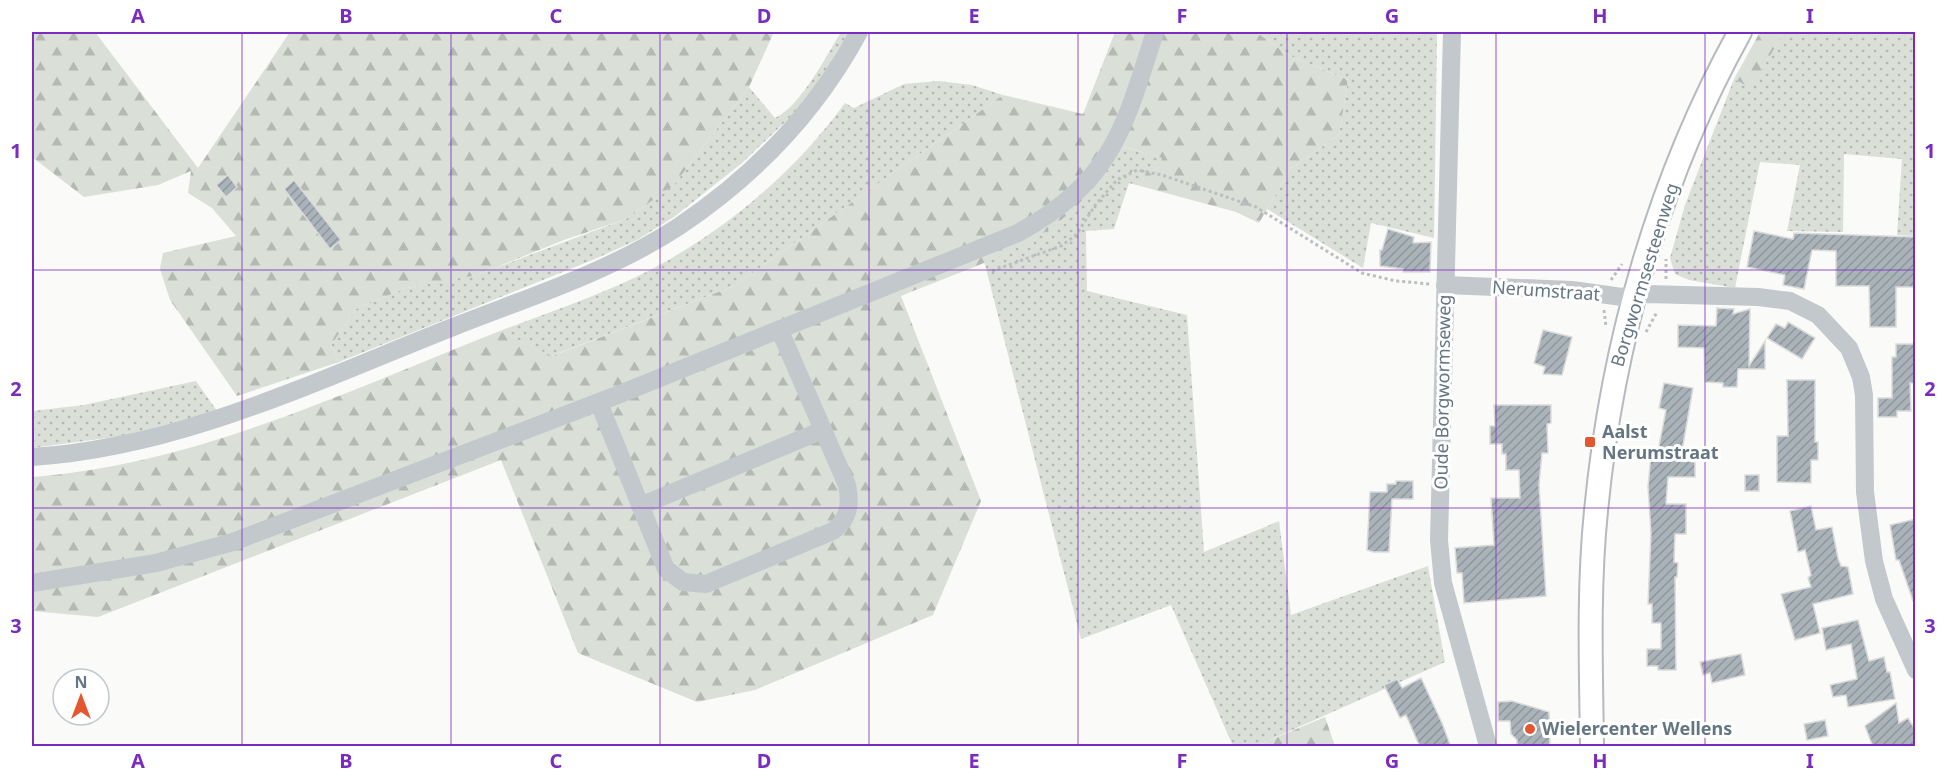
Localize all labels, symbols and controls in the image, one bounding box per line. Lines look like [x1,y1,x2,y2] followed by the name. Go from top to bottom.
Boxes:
[131,2,145,29] text: A
[339,2,353,29] text: B
[550,2,563,29] text: C
[757,2,771,29] text: D
[968,2,980,29] text: E
[1177,2,1187,29] text: F
[1385,2,1399,29] text: G
[1592,2,1608,29] text: H
[1806,2,1814,29] text: I
[10,137,22,164] text: 1
[1924,137,1936,164] text: 1
[1605,180,1683,370] street label: Borgwormsesteenweg
[1491,274,1601,306] street label: Nerumstraat
[1428,294,1456,490] street label: Oude Borgwormseweg
[10,375,22,402] text: 2
[1924,375,1936,402] text: 2
[1602,419,1719,464] place label: Aalst Nerumstraat
[1583,435,1597,449] marker: Aalst Nerumstraat
[10,612,22,639] text: 3
[1924,612,1936,639] text: 3
[51,667,111,727] north arrow
[74,671,88,693] text: N
[1542,716,1732,740] place label: Wielercenter Wellens
[1523,722,1537,736] marker: Wielercenter Wellens
[131,747,145,774] text: A
[339,747,353,774] text: B
[550,747,563,774] text: C
[757,747,771,774] text: D
[968,747,980,774] text: E
[1177,747,1187,774] text: F
[1385,747,1399,774] text: G
[1592,747,1608,774] text: H
[1806,747,1814,774] text: I

